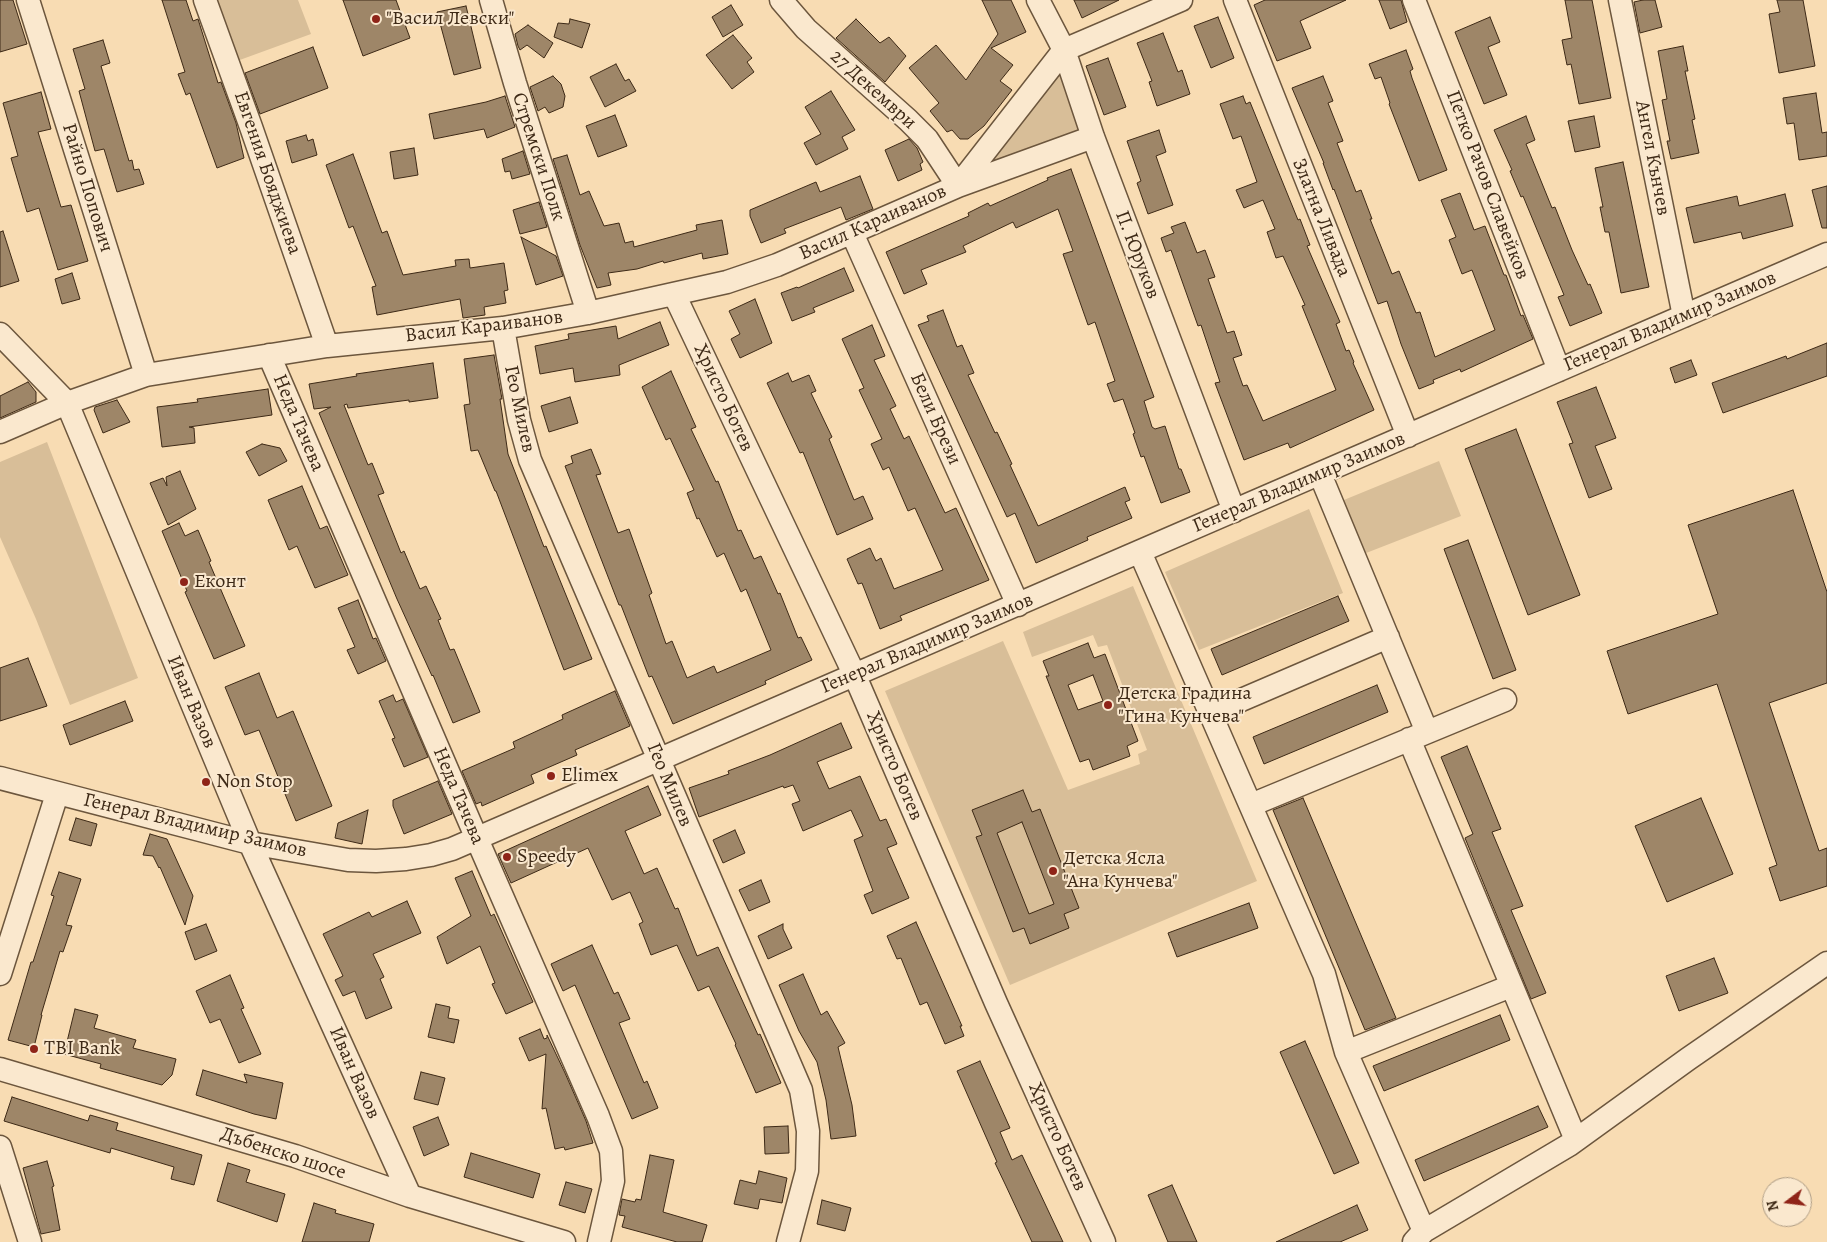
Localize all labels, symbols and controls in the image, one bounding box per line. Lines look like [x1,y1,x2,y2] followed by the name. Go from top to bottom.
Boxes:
[386,7,514,31] place label: "Васил Левски"
[370,13,382,25] marker: "Васил Левски"
[825,45,921,135] street label: 27 Декември
[1440,87,1534,283] street label: Петко Рачов Славейков
[228,88,306,258] street label: Евгения Бояджиева
[506,90,570,224] street label: Стремски Полк
[1629,98,1675,218] street label: Ангел Кънчев
[56,121,118,255] street label: Райно Попович
[1286,155,1356,281] street label: Златна Ливада
[796,180,950,266] street label: Васил Караиванов
[1109,208,1165,302] street label: П. Юруков
[1560,266,1780,378] street label: Генерал Владимир Заимов
[404,305,564,349] street label: Васил Караиванов
[688,340,758,456] street label: Христо Ботев
[498,363,540,455] street label: Гео Милев
[904,369,966,469] street label: Бели Брези
[267,371,329,475] street label: Неда Тачева
[1189,427,1409,539] street label: Генерал Владимир Заимов
[194,570,246,594] place label: Еконт
[178,576,190,588] marker: Еконт
[817,588,1037,700] street label: Генерал Владимир Заимов
[161,652,221,752] street label: Иван Вазов
[1118,682,1252,729] place label: Детска Градина "Гина Кунчева"
[1102,699,1114,711] marker: Детска Градина "Гина Кунчева"
[860,708,928,824] street label: Христо Ботев
[641,739,697,831] street label: Гео Милев
[427,744,489,848] street label: Неда Тачева
[561,764,618,788] place label: Elimex
[216,770,293,794] place label: Non Stop
[545,770,557,782] marker: Elimex
[200,776,212,788] marker: Non Stop
[81,789,309,863] street label: Генерал Владимир Заимов
[517,845,576,869] place label: Speedy
[1063,847,1178,894] place label: Детска Ясла "Ана Кунчева"
[501,851,513,863] marker: Speedy
[1047,865,1059,877] marker: Детска Ясла "Ана Кунчева"
[323,1023,385,1123] street label: Иван Вазов
[44,1037,120,1061] place label: TBI Bank
[28,1043,40,1055] marker: TBI Bank
[1022,1079,1092,1195] street label: Христо Ботев
[217,1122,349,1186] street label: Дъбенско шосе
[1762,1177,1812,1227] north arrow
[1762,1198,1783,1213] text: N

